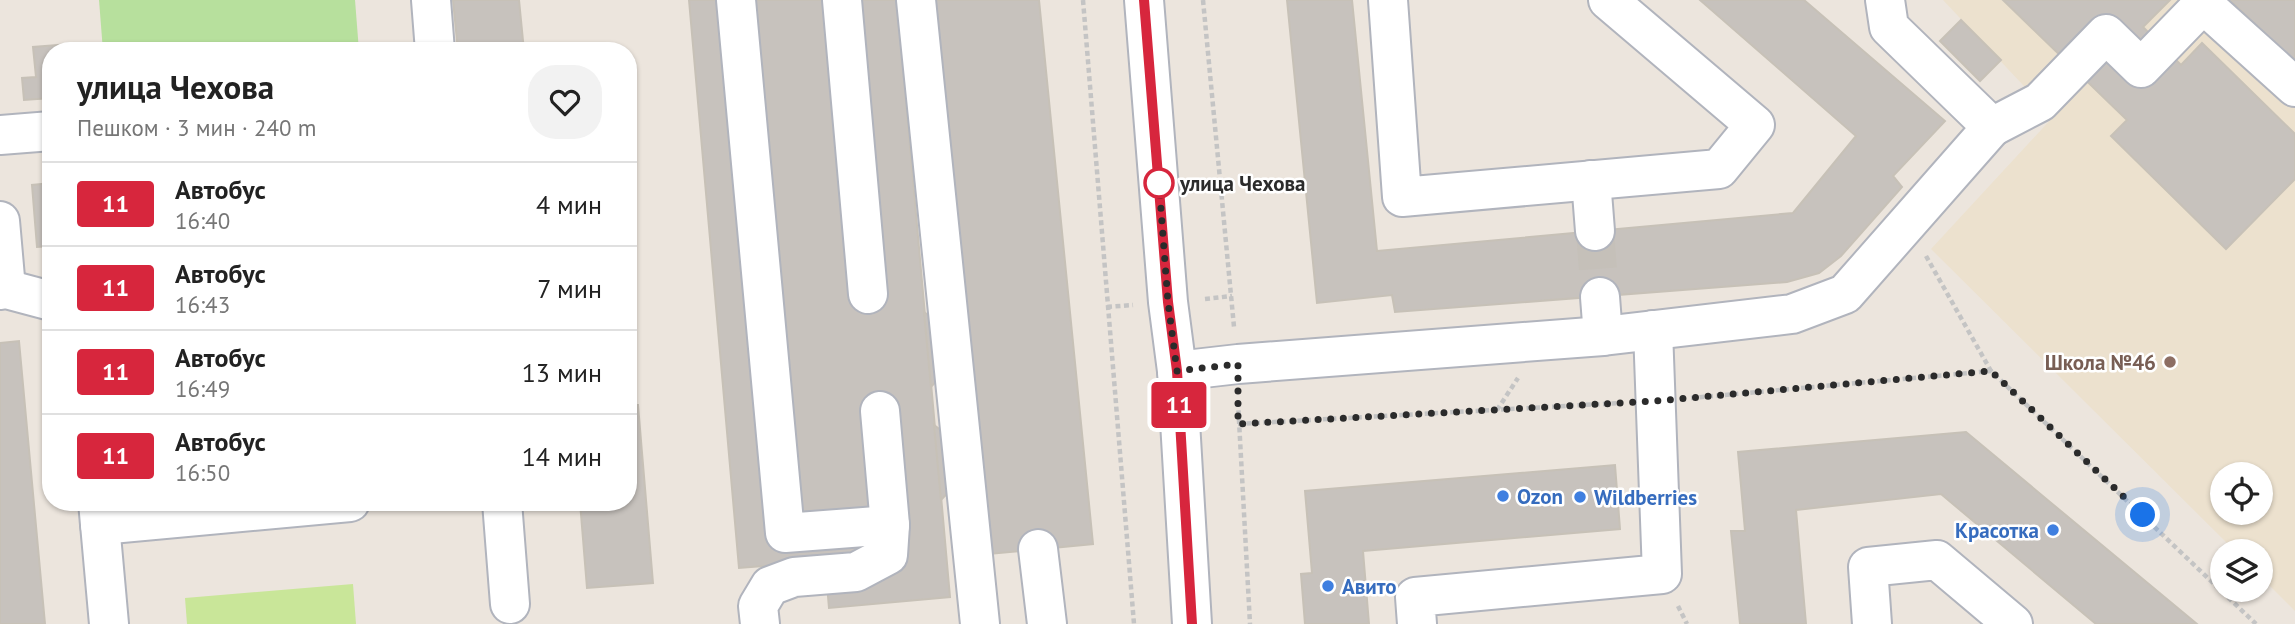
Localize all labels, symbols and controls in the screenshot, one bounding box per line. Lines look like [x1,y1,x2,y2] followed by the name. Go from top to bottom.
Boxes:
[77,65,274,108] text: улица Чехова
[528,65,602,139] button: heart
[77,113,316,142] text: Пешком · 3 мин · 240 m
[1144,168,1174,198] marker: улица Чехова
[1179,170,1306,197] place label: улица Чехова
[175,173,266,206] text: Автобус
[102,188,129,219] text: 11
[536,188,602,221] text: 4 мин
[175,206,230,235] text: 16:40
[175,257,266,290] text: Автобус
[102,272,129,303] text: 11
[537,272,602,305] text: 7 мин
[175,290,230,319] text: 16:43
[175,341,266,374] text: Автобус
[2045,349,2156,376] place label: Школа №46
[2162,354,2178,370] marker: Школа №46
[102,356,129,387] text: 11
[522,356,602,389] text: 13 мин
[175,374,230,403] text: 16:49
[1148,382,1210,428] line badge: 11
[1165,389,1193,420] text: 11
[175,425,266,458] text: Автобус
[102,440,129,471] text: 11
[522,440,602,473] text: 14 мин
[175,458,230,487] text: 16:50
[2210,462,2273,602] map controls
[2210,462,2273,525] button: locate
[1517,483,1563,510] place label: Ozon
[1594,484,1697,511] place label: Wildberries
[1495,488,1511,504] marker: Ozon
[1572,489,1588,505] marker: Wildberries
[2125,497,2160,532] your location
[1955,517,2039,544] place label: Красотка
[2045,522,2061,538] marker: Красотка
[2210,539,2273,602] button: layers
[1342,573,1397,600] place label: Авито
[1320,578,1336,594] marker: Авито

